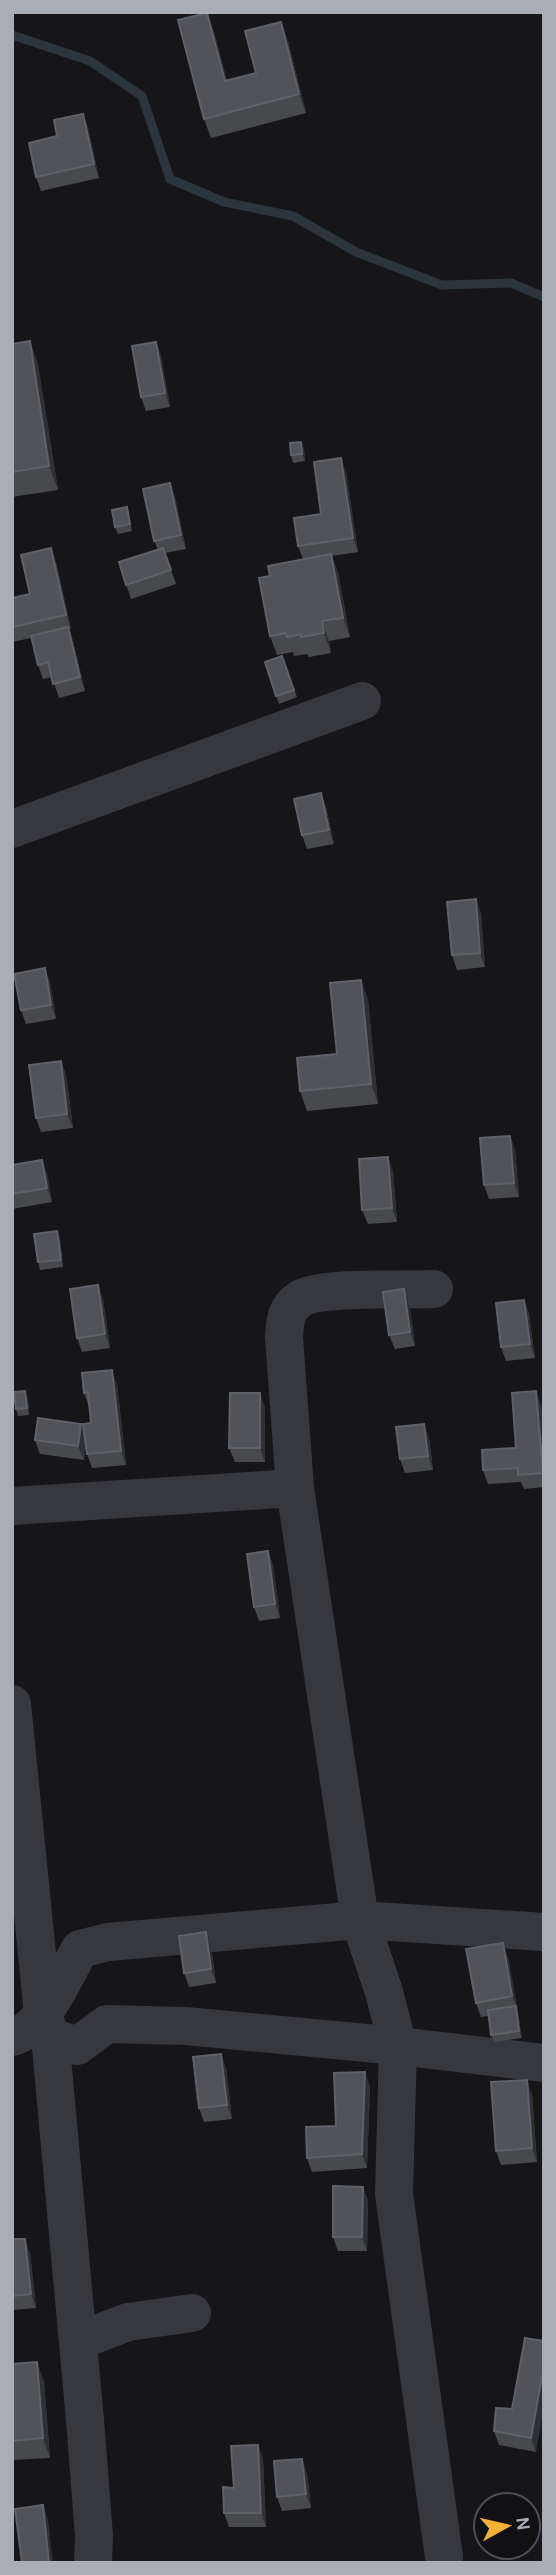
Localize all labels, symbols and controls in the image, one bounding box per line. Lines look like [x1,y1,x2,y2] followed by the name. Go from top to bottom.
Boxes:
[472,2491,542,2561] north arrow
[511,2515,535,2532] text: N

